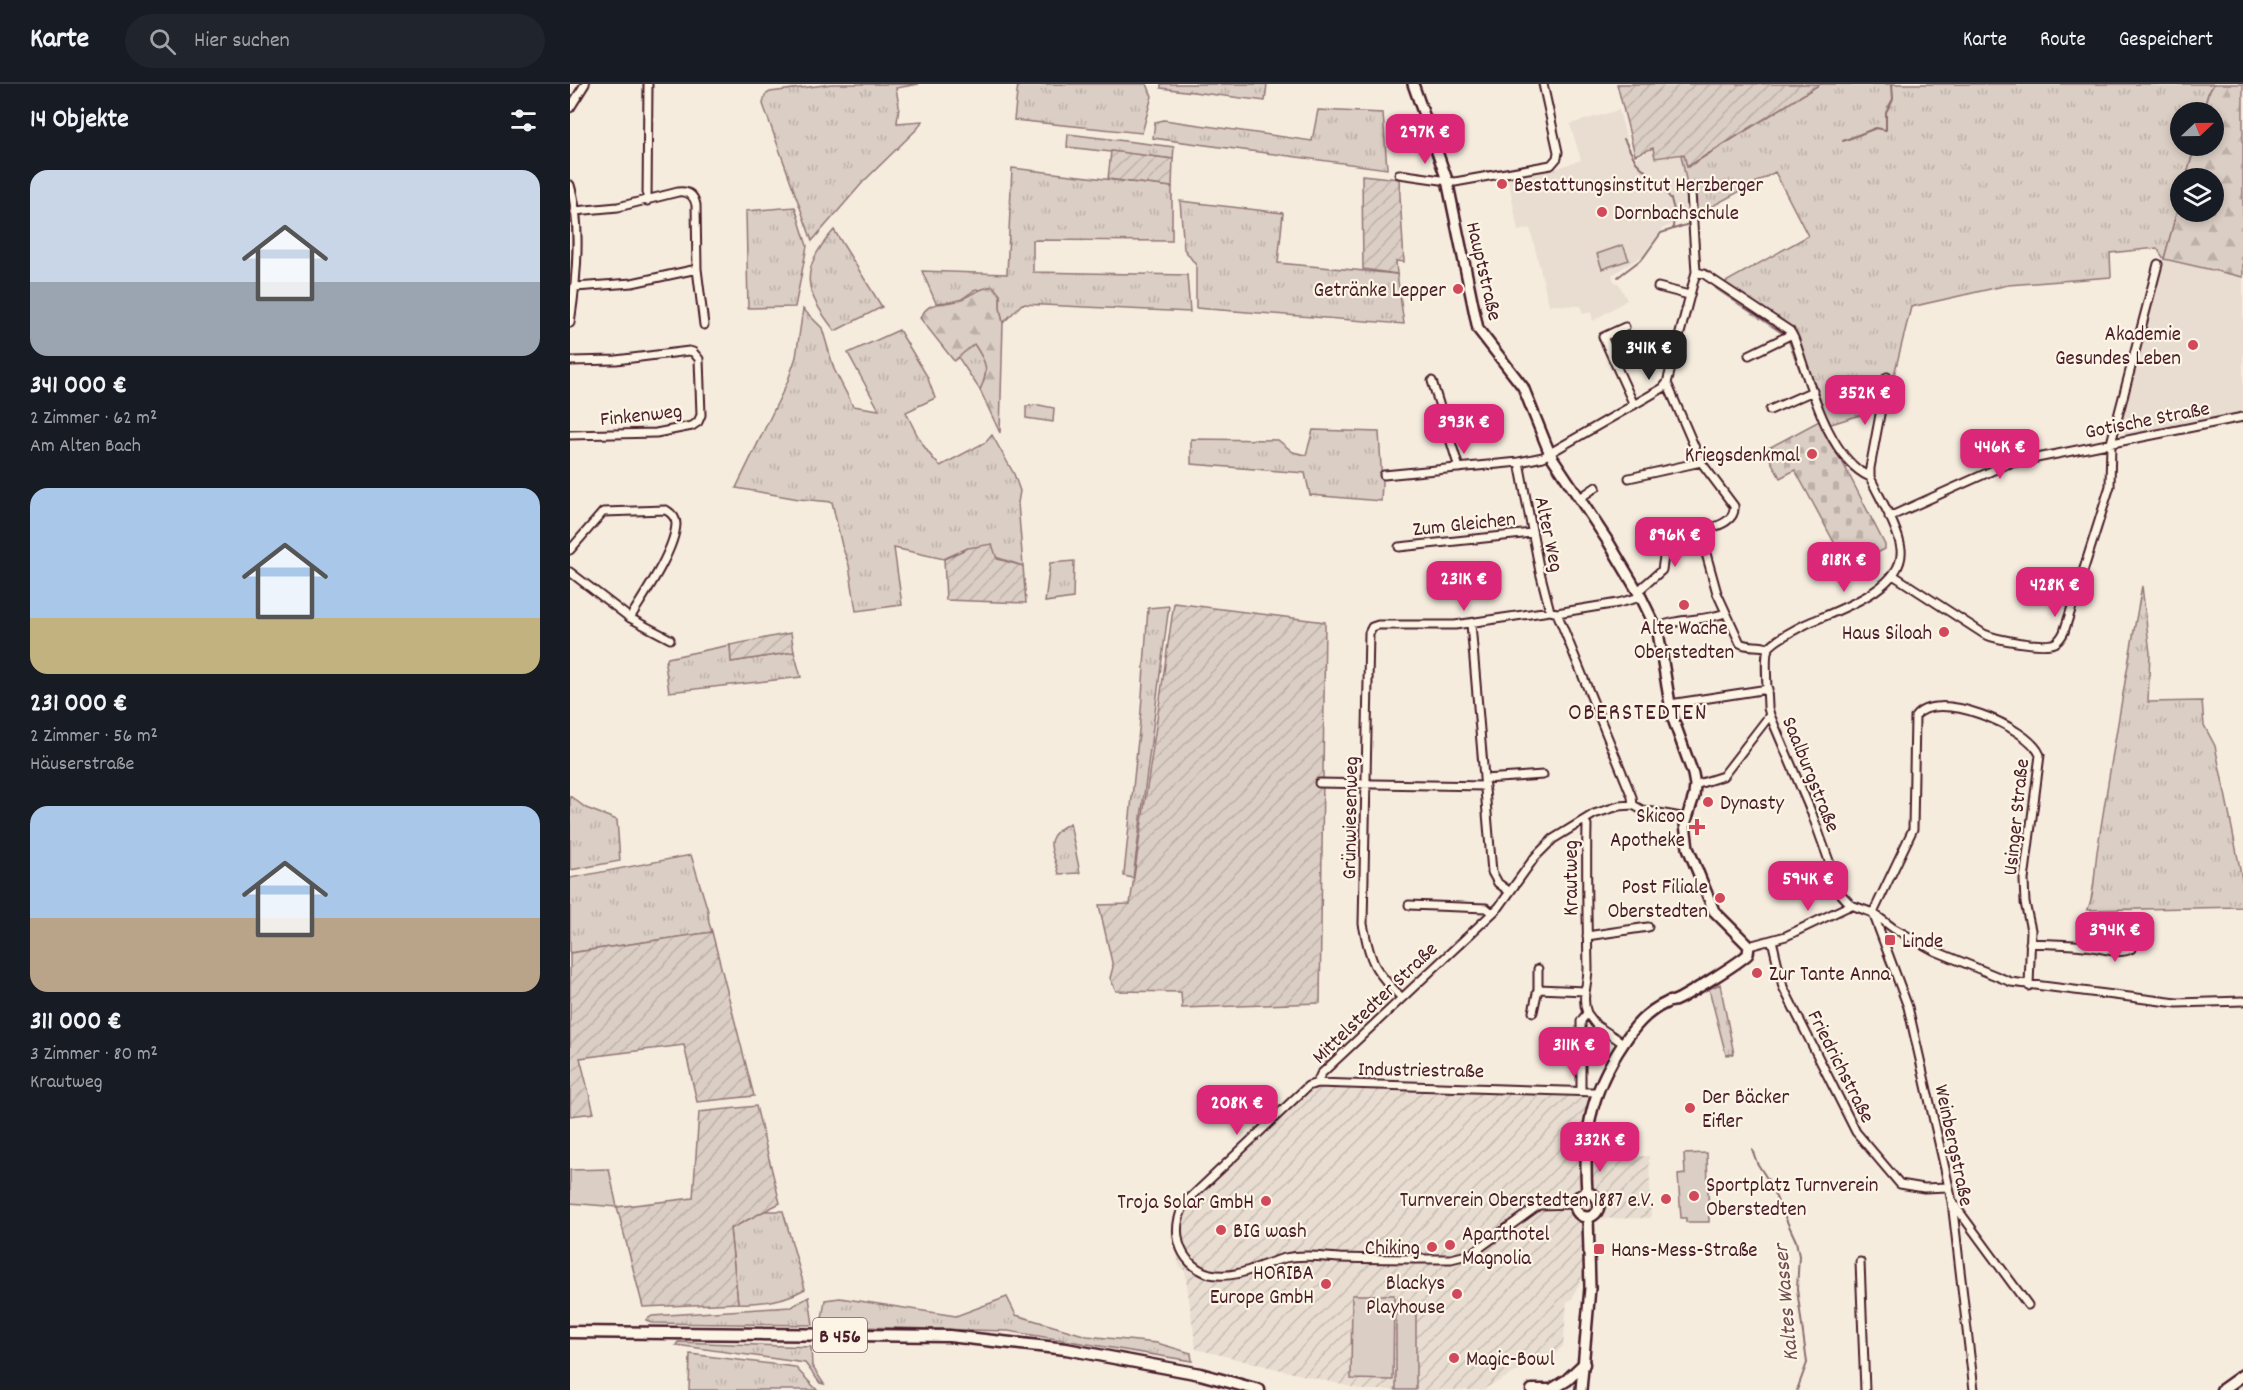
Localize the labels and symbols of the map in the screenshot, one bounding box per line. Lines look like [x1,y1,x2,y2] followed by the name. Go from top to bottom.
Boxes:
[2170,102,2224,156] north arrow
[1376,114,1474,165] pin: 297K €
[1514,172,1764,202] place label: Bestattungsinstitut Herzberger
[1495,177,1509,191] marker: Bestattungsinstitut Herzberger
[1614,200,1739,230] place label: Dornbachschule
[1595,205,1609,219] marker: Dornbachschule
[1456,219,1508,324] street label: Hauptstraße
[1314,277,1446,307] place label: Getränke Lepper
[1451,282,1465,296] marker: Getränke Lepper
[2055,321,2181,375] place label: Akademie Gesundes Leben
[1600,330,1698,381] pin: 341K €
[2186,338,2200,352] marker: Akademie Gesundes Leben
[1816,375,1914,426] pin: 352K €
[2083,395,2212,449] street label: Gotische Straße
[599,398,684,436] street label: Finkenweg
[1415,404,1513,455] pin: 393K €
[1951,429,2049,480] pin: 446K €
[1685,442,1800,472] place label: Kriegsdenkmal
[1805,447,1819,461] marker: Kriegsdenkmal
[1524,494,1570,575] street label: Alter Weg
[1411,506,1517,546] street label: Zum Gleichen
[1626,517,1724,568] pin: 896K €
[1795,542,1893,593] pin: 818K €
[1415,561,1513,612] pin: 231K €
[2006,567,2104,618] pin: 428K €
[1677,598,1691,612] marker: Alte Wache Oberstedten
[1634,615,1734,669] place label: Alte Wache Oberstedten
[1842,620,1932,650] place label: Haus Siloah
[1937,625,1951,639] marker: Haus Siloah
[1568,697,1708,731] district label: OBERSTEDTEN
[1772,713,1846,838] street label: Saalburgstraße
[1336,756,1368,880] street label: Grünwiesenweg
[1997,757,2039,877] street label: Usinger Straße
[1720,790,1784,820] place label: Dynasty
[1701,795,1715,809] marker: Dynasty
[1610,803,1685,857] place label: Skicoo Apotheke
[1690,820,1704,834] marker: Skicoo Apotheke
[1558,840,1588,916] street label: Krautweg
[1759,861,1857,912] pin: 594K €
[1607,874,1708,928] place label: Post Filiale Oberstedten
[1713,891,1727,905] marker: Post Filiale Oberstedten
[2066,912,2164,963] pin: 394K €
[1902,928,1943,958] place label: Linde
[1883,933,1897,947] marker: Linde
[1306,936,1446,1072] street label: Mittelstedter Straße
[1769,961,1892,991] place label: Zur Tante Anna
[1750,966,1764,980] marker: Zur Tante Anna
[1798,1006,1881,1129] street label: Friedrichstraße
[1525,1027,1623,1078] pin: 311K €
[1358,1056,1484,1088] street label: Industriestraße
[1925,1082,1980,1209] street label: Weinbergstraße
[1702,1084,1789,1138] place label: Der Bäcker Eifler
[1188,1085,1286,1136] pin: 208K €
[1683,1101,1697,1115] marker: Der Bäcker Eifler
[1551,1122,1649,1173] pin: 332K €
[1706,1172,1878,1226] place label: Sportplatz Turnverein Oberstedten
[1400,1187,1654,1217] place label: Turnverein Oberstedten 1887 e.V.
[1117,1189,1254,1219] place label: Troja Solar GmbH
[1687,1189,1701,1203] marker: Sportplatz Turnverein Oberstedten
[1659,1192,1673,1206] marker: Turnverein Oberstedten 1887 e.V.
[1259,1194,1273,1208] marker: Troja Solar GmbH
[1233,1218,1307,1248] place label: BIG wash
[1462,1221,1550,1275] place label: Aparthotel Magnolia
[1214,1223,1228,1237] marker: BIG wash
[1365,1235,1420,1265] place label: Chiking
[1611,1237,1758,1267] place label: Hans-Mess-Straße
[1443,1238,1457,1252] marker: Aparthotel Magnolia
[1425,1240,1439,1254] marker: Chiking
[1767,1240,1808,1362] water label: Kaltes Wasser
[1592,1242,1606,1256] marker: Hans-Mess-Straße
[1210,1260,1314,1314] place label: HORIBA Europe GmbH
[1366,1270,1445,1324] place label: Blackys Playhouse
[1319,1277,1333,1291] marker: HORIBA Europe GmbH
[1450,1287,1464,1301] marker: Blackys Playhouse
[813,1318,867,1352] road number: B 456
[1466,1346,1555,1376] place label: Magic-Bowl
[1447,1351,1461,1365] marker: Magic-Bowl

